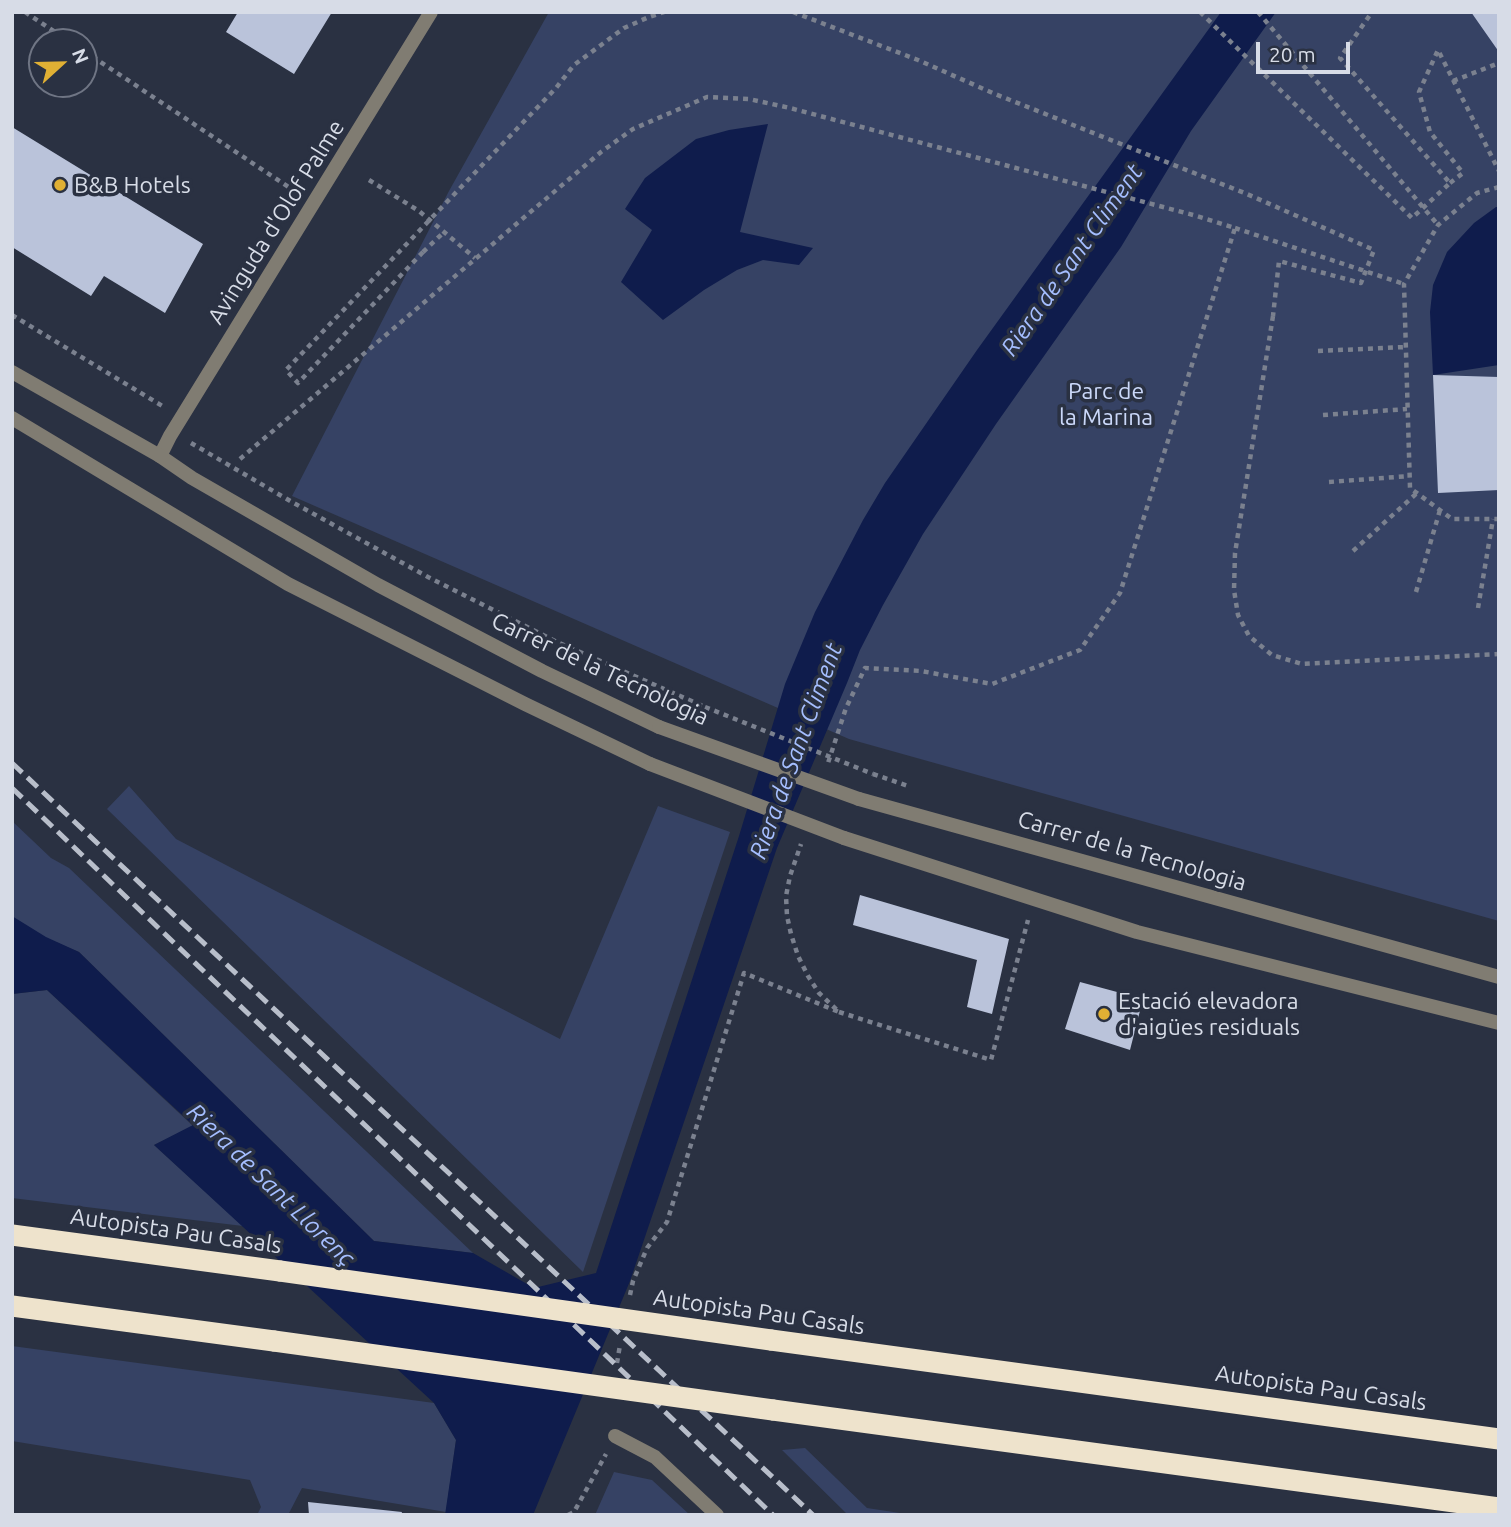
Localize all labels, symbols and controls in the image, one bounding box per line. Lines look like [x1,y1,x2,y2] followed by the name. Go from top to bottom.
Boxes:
[28,28,98,98] north arrow
[1259,28,1354,72] scale bar
[1269,42,1316,66] text: 20 m
[68,45,93,67] text: N
[202,115,350,329] street label: Avinguda d'Olof Palme
[995,159,1149,361] water label: Riera de Sant Climent
[74,171,191,199] place label: B&B Hotels
[52,177,68,193] marker: B&B Hotels
[1059,377,1153,431] park label: Parc de la Marina
[487,607,713,731] street label: Carrer de la Tecnologia
[744,639,848,863] water label: Riera de Sant Climent
[1015,805,1249,897] street label: Carrer de la Tecnologia
[1118,987,1300,1041] place label: Estació elevadora d'aigües residuals
[1096,1006,1112,1022] marker: Estació elevadora d'aigües residuals
[181,1097,361,1273] water label: Riera de Sant Llorenç
[69,1203,283,1259] street label: Autopista Pau Casals
[652,1284,866,1340] street label: Autopista Pau Casals
[1214,1360,1428,1416] street label: Autopista Pau Casals

